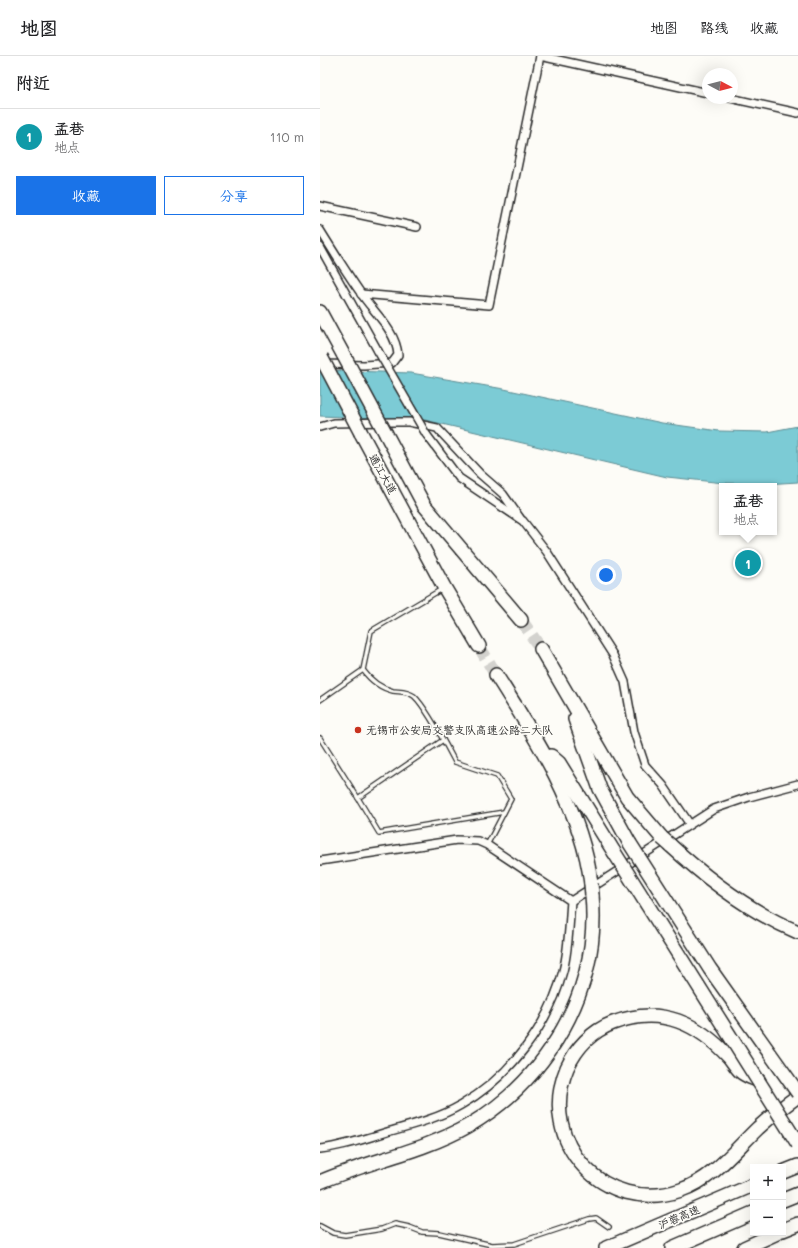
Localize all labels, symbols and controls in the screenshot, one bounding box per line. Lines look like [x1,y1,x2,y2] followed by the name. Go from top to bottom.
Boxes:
[20,15,58,40] text: 地图
[650,18,678,37] text: 地图
[700,18,728,37] text: 路线
[750,18,778,37] text: 收藏
[702,68,738,104] north arrow
[16,71,50,93] text: 附近
[54,118,84,138] text: 孟巷
[26,128,32,145] text: 1
[270,128,304,145] text: 110 m
[54,138,80,155] text: 地点
[16,176,156,215] button: 收藏
[164,176,304,215] button: 分享
[366,451,401,497] street label: 通江大道
[719,483,777,535] popup
[733,490,763,510] text: 孟巷
[733,510,759,527] text: 地点
[735,548,761,578] pin: 1
[596,565,616,585] your location
[366,722,553,737] place label: 无锡市公安局交警支队高速公路二大队
[353,725,363,735] marker: 无锡市公安局交警支队高速公路二大队
[750,1164,786,1236] map controls
[750,1164,786,1200] button: +
[750,1200,786,1236] button: −
[656,1201,702,1232] street label: 沪蓉高速

